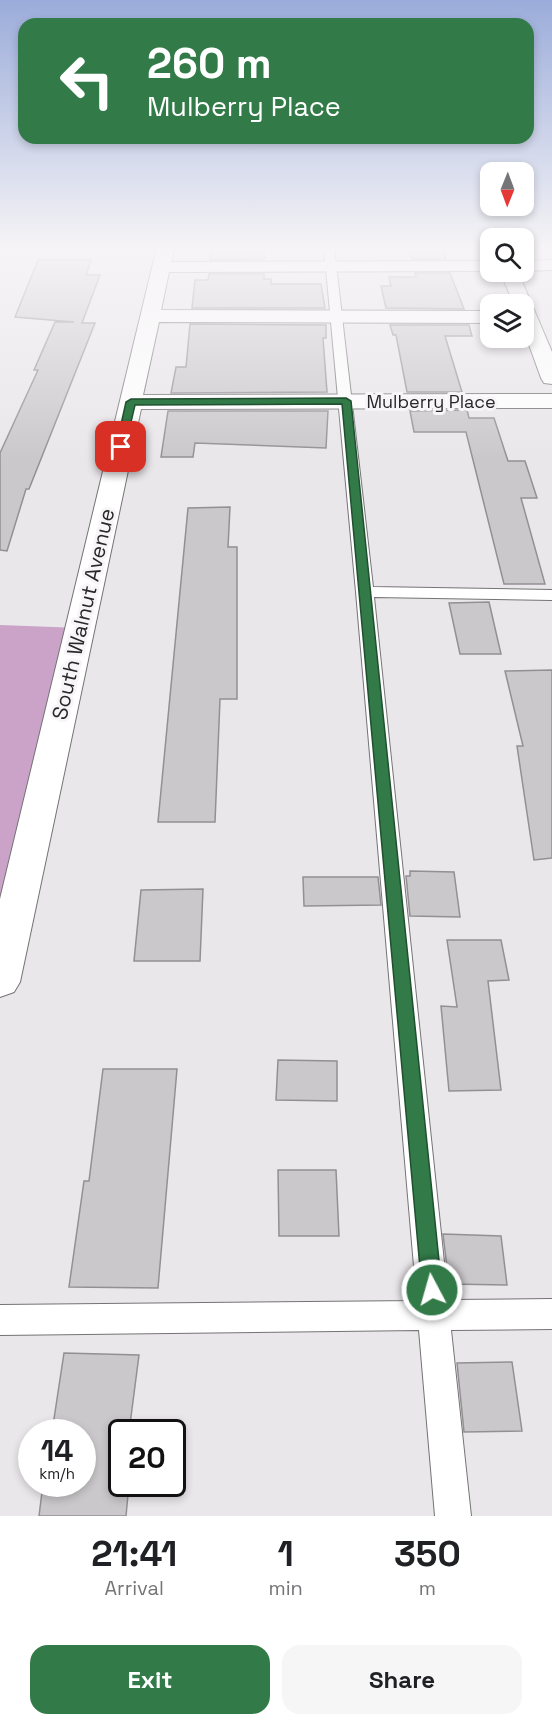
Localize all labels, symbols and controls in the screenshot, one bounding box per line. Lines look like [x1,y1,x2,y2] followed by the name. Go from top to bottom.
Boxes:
[147,37,272,90] text: 260 m
[48,42,126,120] icon: left
[147,89,341,124] text: Mulberry Place
[480,162,534,216] north arrow
[480,162,534,348] map controls
[480,228,534,282] button: search
[480,294,534,348] button: layers
[366,390,496,413] street label: Mulberry Place
[95,421,146,472] pin
[104,430,137,463] icon: arrive
[46,506,120,722] street label: South Walnut Avenue
[400,1258,464,1322] position arrow
[108,1419,186,1497] speed limit sign: 20
[41,1431,73,1470] text: 14
[39,1464,75,1483] text: km/h
[91,1531,177,1577] text: 21:41
[278,1531,294,1577] text: 1
[394,1531,461,1577] text: 350
[105,1575,164,1601] text: Arrival
[268,1575,303,1601] text: min
[419,1575,436,1601] text: m
[30,1645,270,1714] button: Exit
[282,1645,522,1714] button: Share

